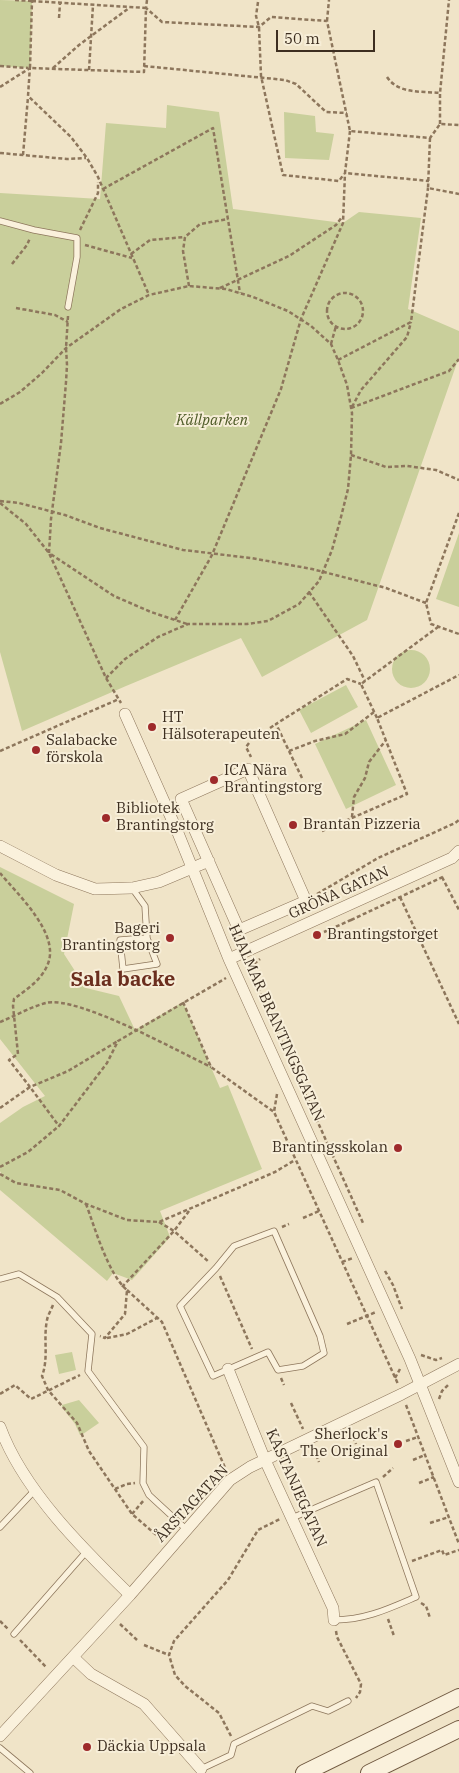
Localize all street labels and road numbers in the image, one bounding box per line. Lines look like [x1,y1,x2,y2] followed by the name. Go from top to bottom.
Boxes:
[286,863,392,923] street label: GRÖNA GATAN
[224,922,328,1124] street label: HJALMAR BRANTINGSGATAN
[262,1426,330,1550] street label: KASTANJEGATAN
[152,1462,232,1546] street label: ÅRSTAGATAN

